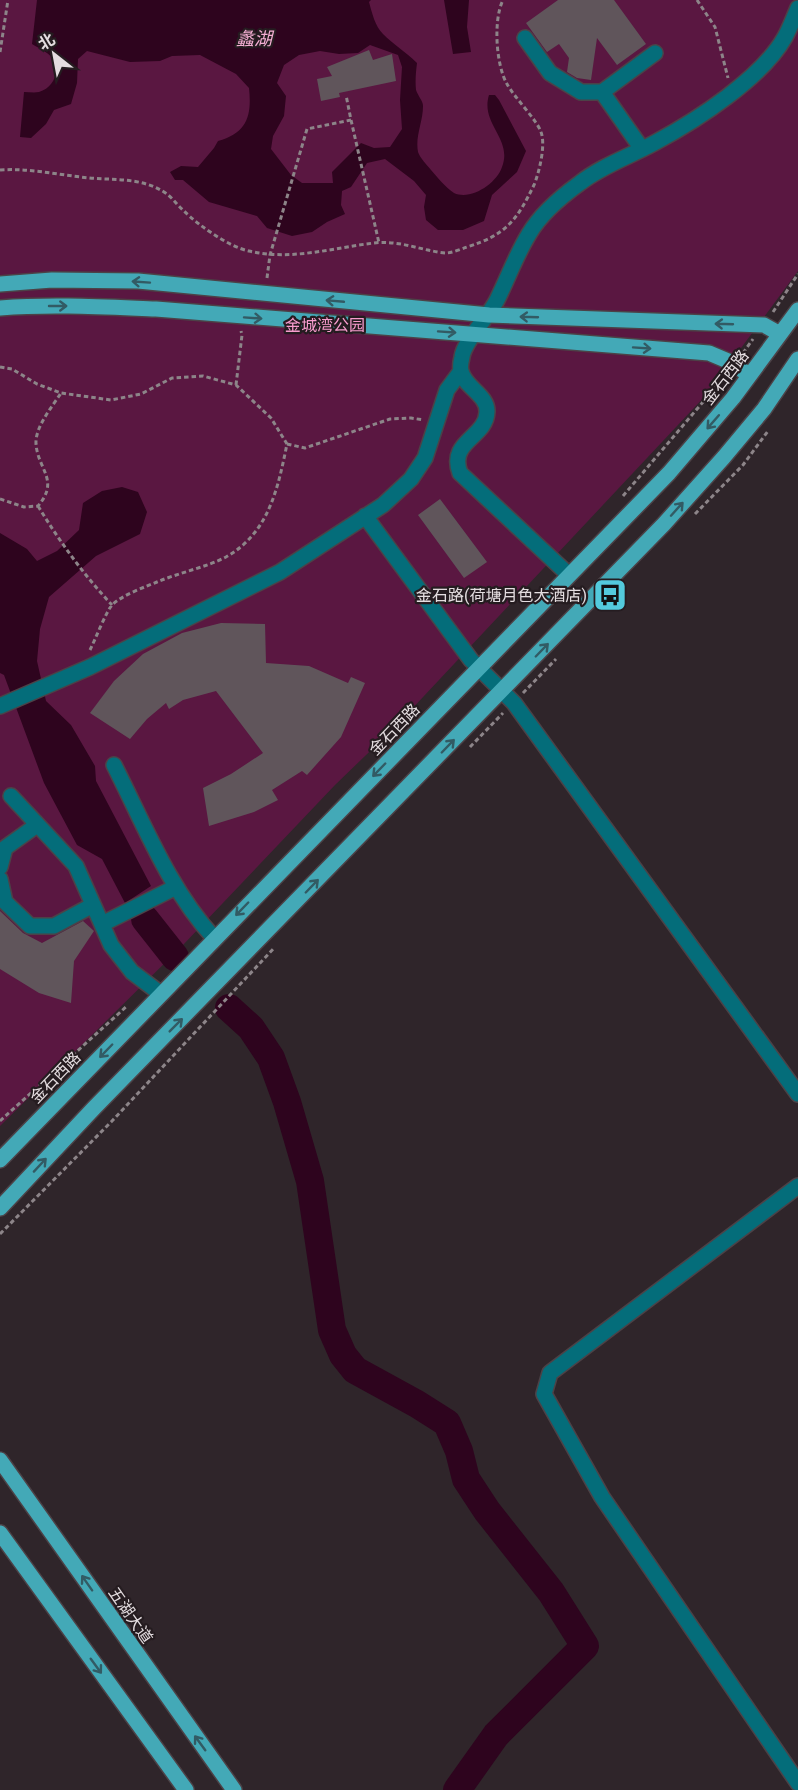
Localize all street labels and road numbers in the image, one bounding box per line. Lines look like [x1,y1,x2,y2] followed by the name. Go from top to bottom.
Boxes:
[698,346,753,408] street label: 金石西路
[365,700,423,759] street label: 金石西路
[26,1048,84,1107] street label: 金石西路
[104,1584,157,1647] street label: 五湖大道

